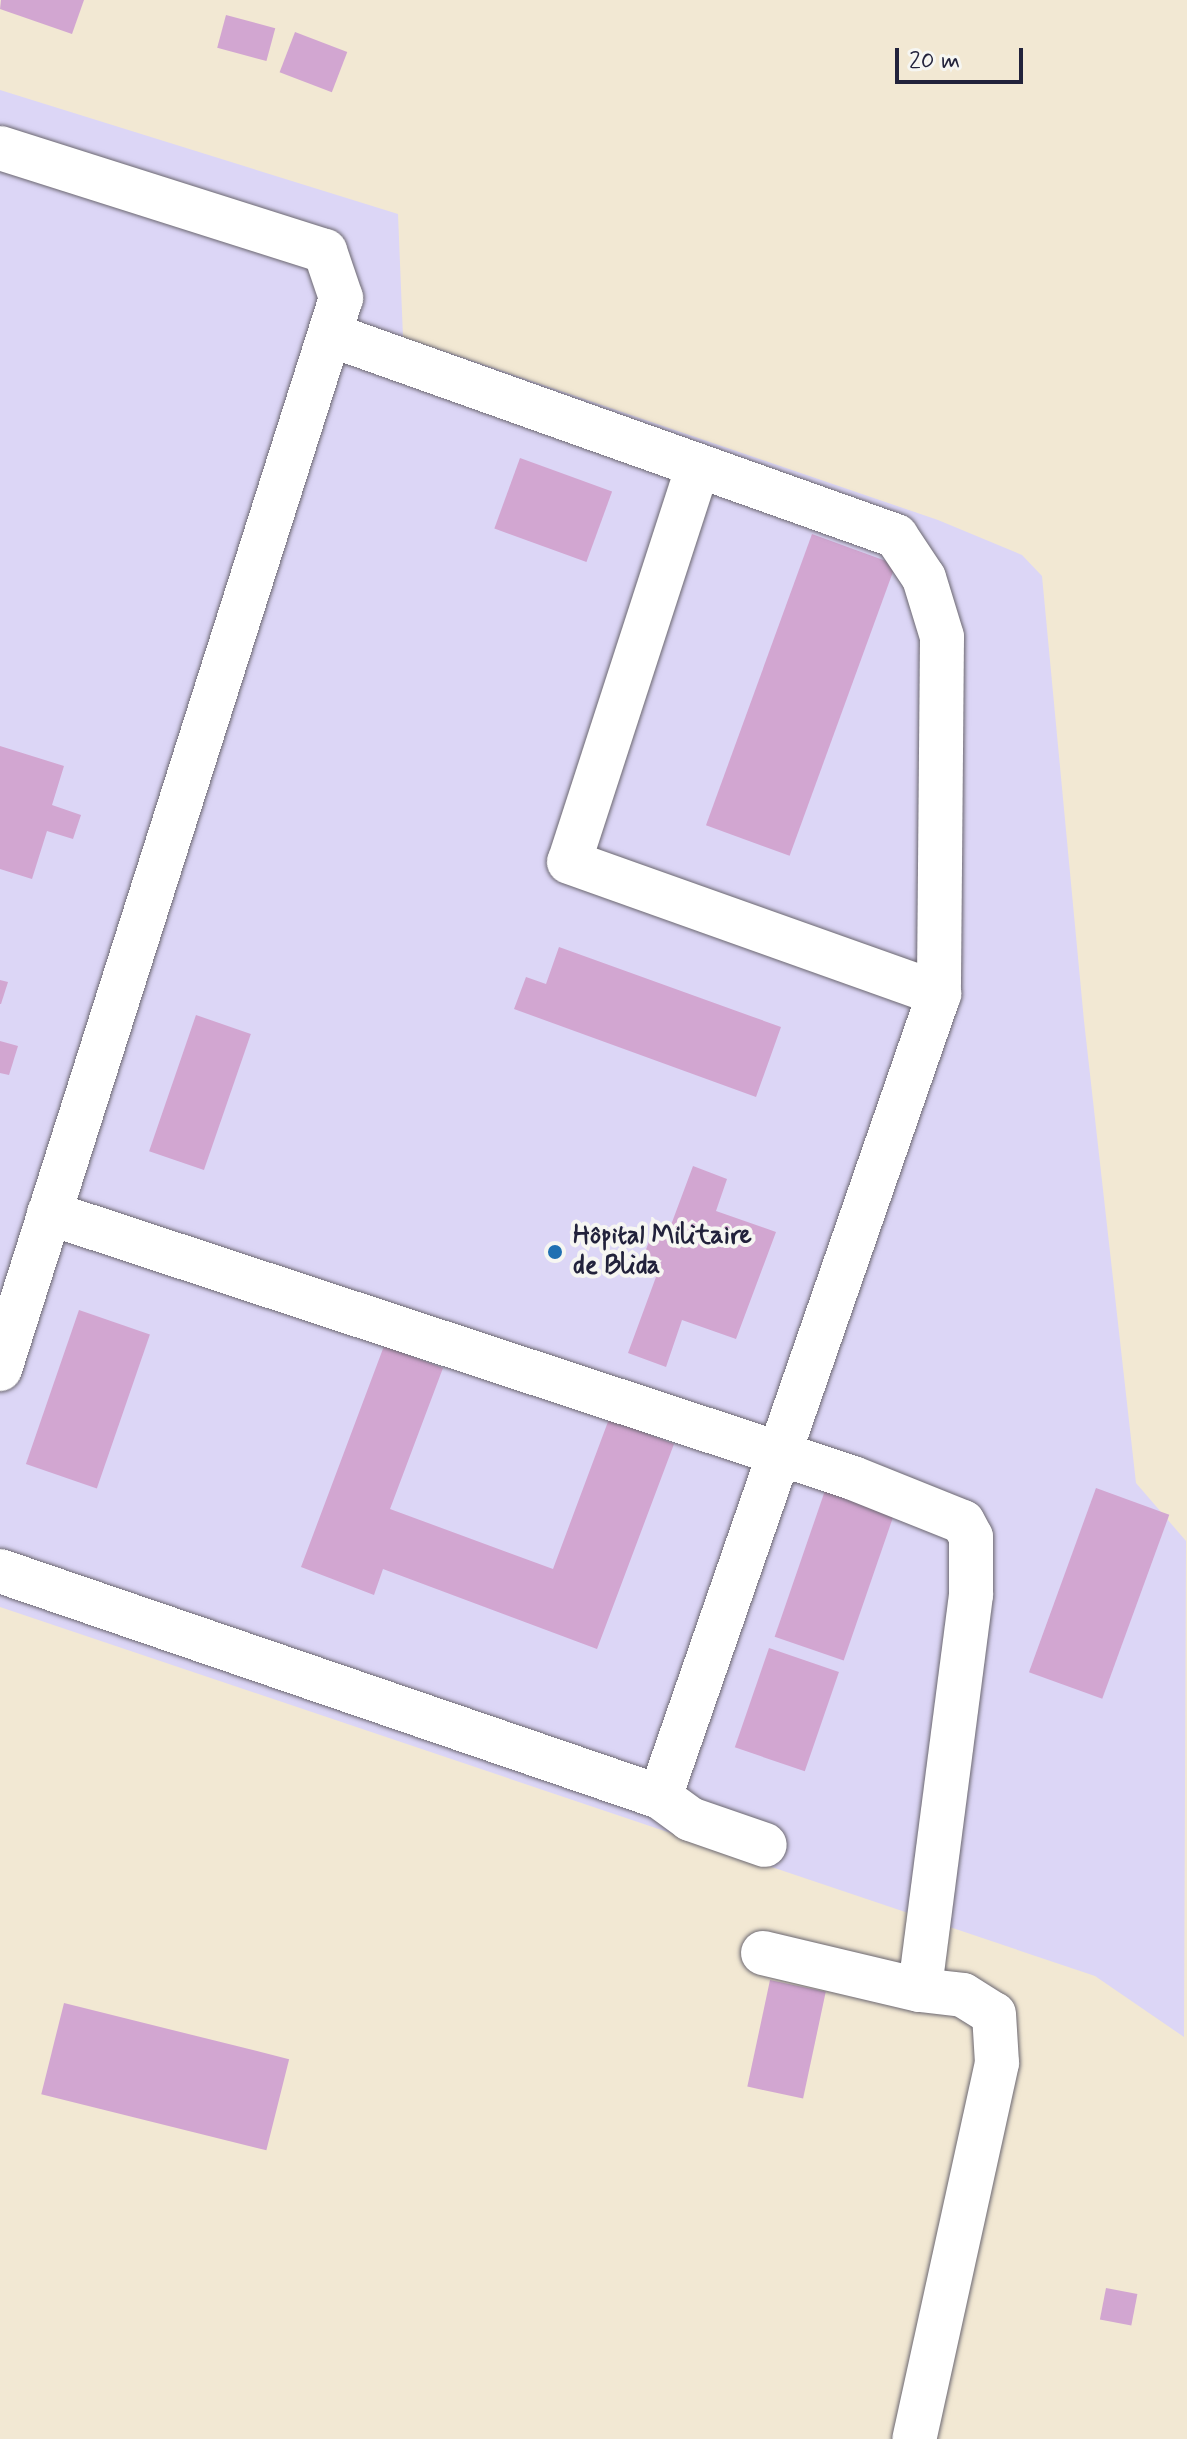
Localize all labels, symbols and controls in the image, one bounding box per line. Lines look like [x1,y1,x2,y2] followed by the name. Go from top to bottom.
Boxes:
[899,32,1027,82] scale bar
[909,46,960,77] text: 20 m
[573,1221,752,1282] place label: Hôpital Militaire de Blida
[544,1241,566,1263] marker: Hôpital Militaire de Blida

